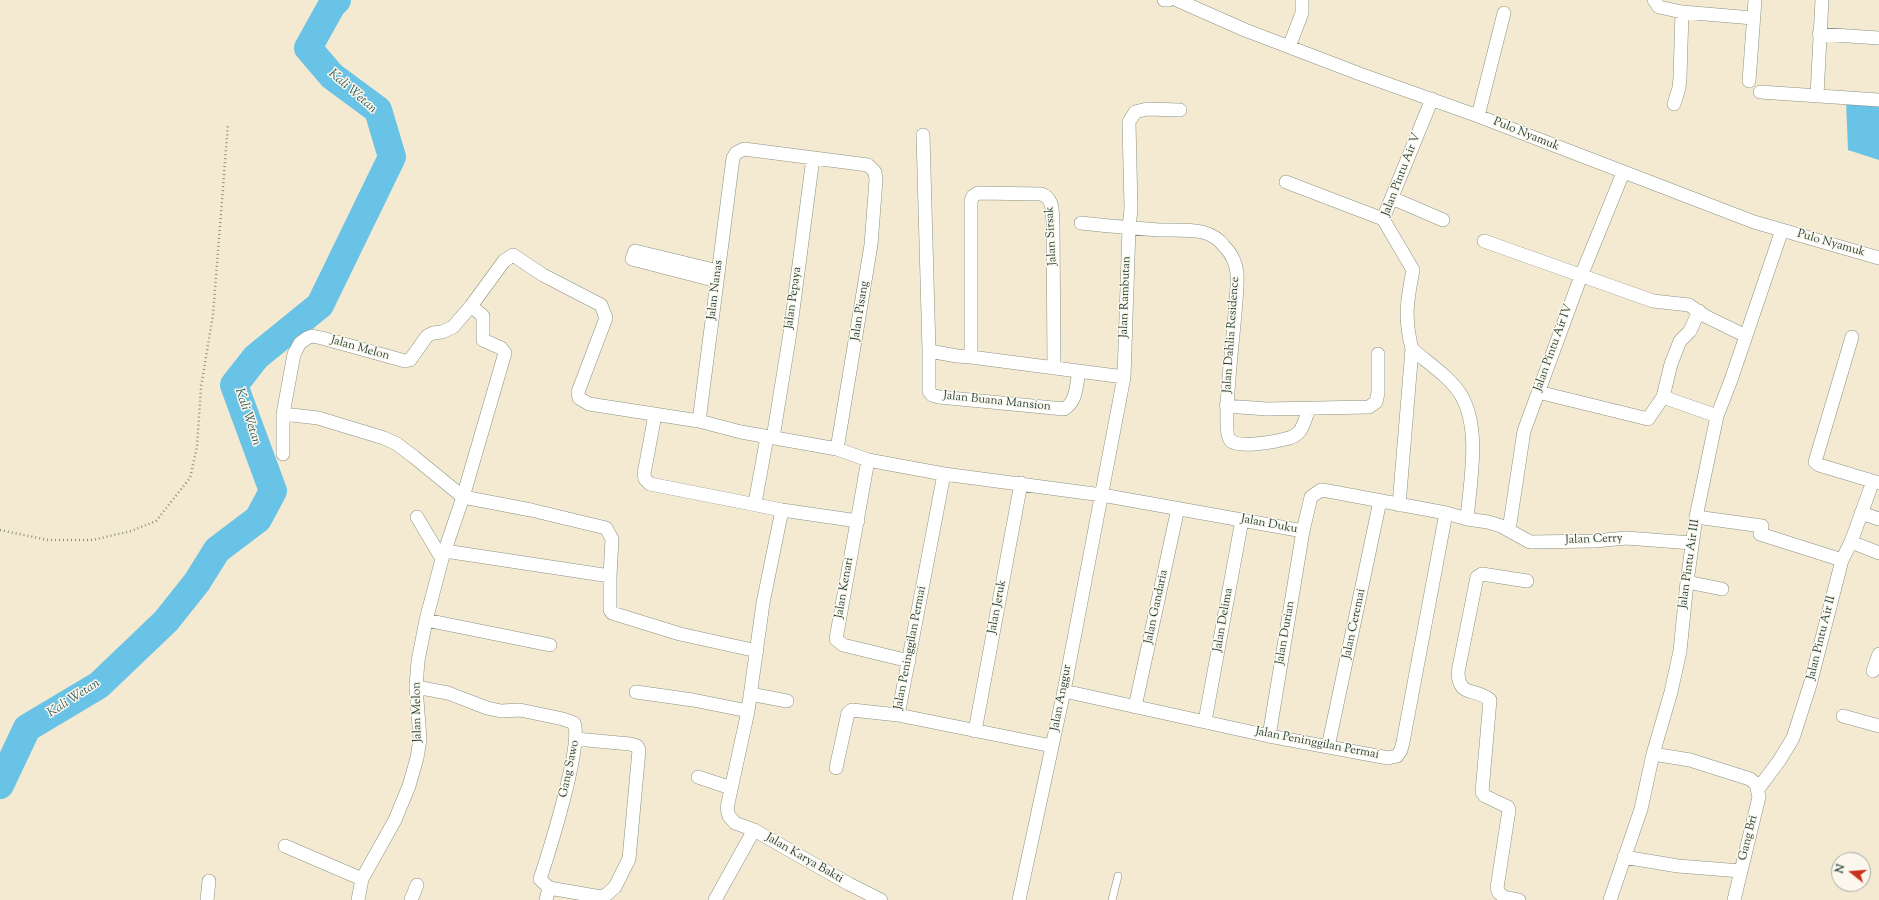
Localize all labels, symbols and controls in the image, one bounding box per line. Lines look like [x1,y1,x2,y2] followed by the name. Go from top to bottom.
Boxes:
[324,67,380,117] water label: Kali Wetan
[1491,115,1561,155] street label: Pulo Nyamuk
[1380,131,1424,219] street label: Jalan Pintu Air V
[1043,206,1061,266] street label: Jalan Sirsak
[1795,227,1867,261] street label: Pulo Nyamuk
[1117,256,1135,338] street label: Jalan Rambutan
[705,259,727,321] street label: Jalan Nanas
[783,266,805,330] street label: Jalan Pepaya
[1221,276,1243,394] street label: Jalan Dahlia Residence
[849,280,873,342] street label: Jalan Pisang
[1532,302,1576,394] street label: Jalan Pintu Air IV
[329,334,391,364] street label: Jalan Melon
[230,386,264,448] water label: Kali Wetan
[942,389,1052,415] street label: Jalan Buana Mansion
[1240,512,1298,538] street label: Jalan Duku
[1677,518,1703,610] street label: Jalan Pintu Air III
[1565,532,1623,548] street label: Jalan Cerry
[833,556,857,620] street label: Jalan Kenari
[1142,569,1172,645] street label: Jalan Gandaria
[986,579,1010,635] street label: Jalan Jeruk
[892,585,930,711] street label: Jalan Peninggilan Permai
[1211,587,1237,653] street label: Jalan Delima
[1341,588,1369,660] street label: Jalan Ceremai
[1805,594,1839,682] street label: Jalan Pintu Air II
[1273,600,1299,666] street label: Jalan Durian
[1049,664,1075,732] street label: Jalan Anggur
[45,676,103,722] water label: Kali Wetan
[410,681,426,743] street label: Jalan Melon
[1254,725,1380,763] street label: Jalan Peninggilan Permai
[557,739,583,799] street label: Gang Sawo
[1736,814,1762,862] street label: Gang Bri
[763,831,845,887] street label: Jalan Karya Bakti
[1831,852,1871,892] north arrow
[1832,862,1849,875] text: N

